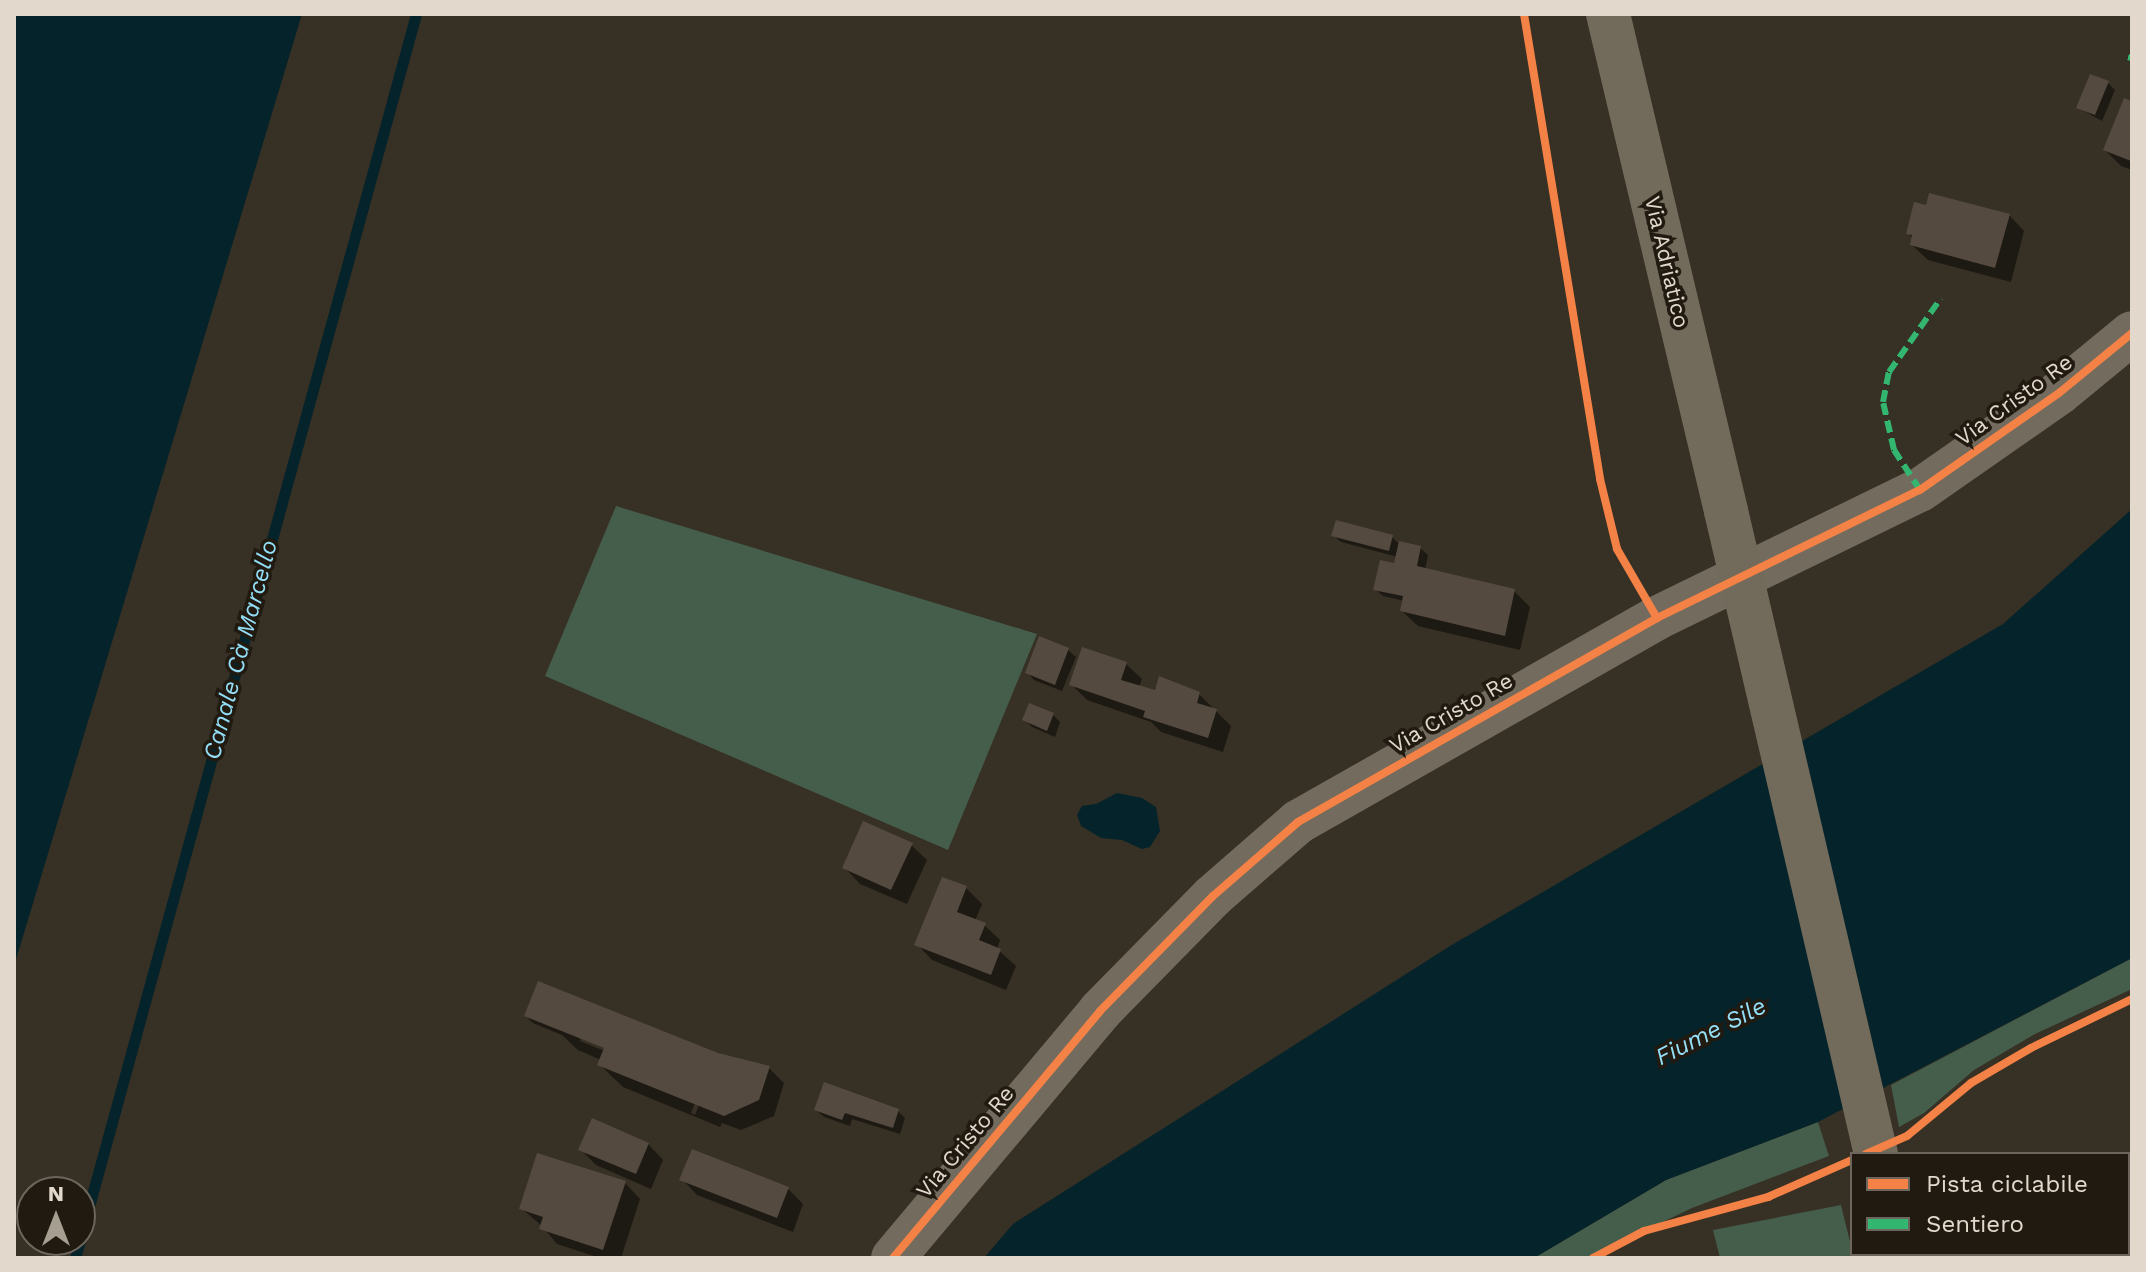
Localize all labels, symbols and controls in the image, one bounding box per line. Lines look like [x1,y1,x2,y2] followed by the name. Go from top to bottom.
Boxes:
[1639,193,1695,331] street label: Via Adriatico
[1950,349,2078,451] street label: Via Cristo Re
[198,537,284,763] water label: Canale Cà Marcello
[1384,667,1518,759] street label: Via Cristo Re
[1651,992,1771,1072] water label: Fiume Sile
[910,1080,1020,1204] street label: Via Cristo Re
[1850,1152,2130,1256] legend
[1926,1170,2088,1198] text: Pista ciclabile
[16,1176,96,1256] north arrow
[48,1181,64,1206] text: N
[1926,1210,2024,1238] text: Sentiero

